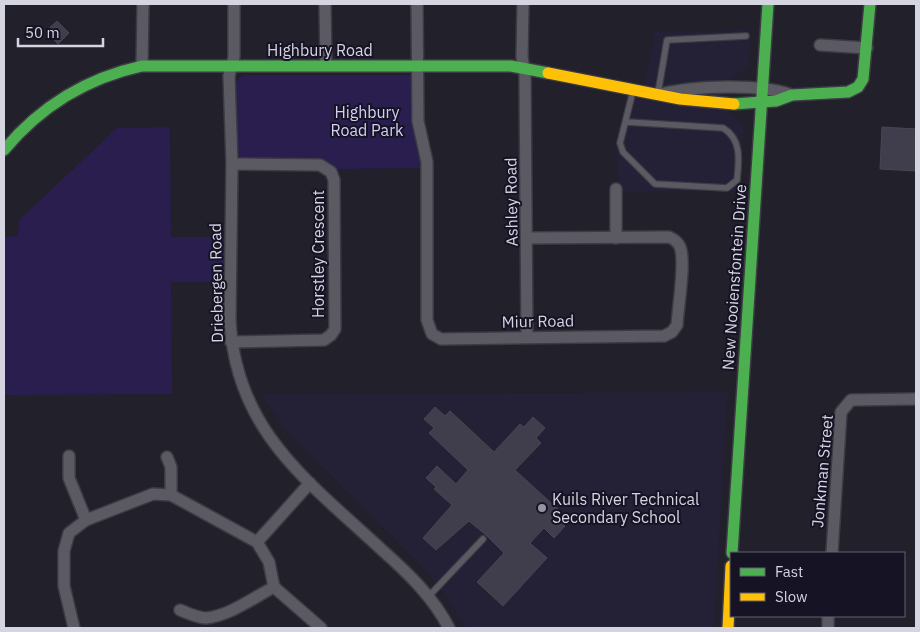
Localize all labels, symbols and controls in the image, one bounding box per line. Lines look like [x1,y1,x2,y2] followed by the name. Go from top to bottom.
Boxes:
[18,15,102,47] scale bar
[25,23,60,42] text: 50 m
[267,40,373,60] street label: Highbury Road
[331,102,404,140] park label: Highbury Road Park
[500,157,522,247] street label: Ashley Road
[718,183,750,371] street label: New Nooiensfontein Drive
[308,190,328,318] street label: Horstley Crescent
[205,223,227,343] street label: Driebergen Road
[502,310,574,332] street label: Miur Road
[807,413,837,529] street label: Jonkman Street
[552,489,699,527] place label: Kuils River Technical Secondary School
[536,502,548,514] marker: Kuils River Technical Secondary School
[730,552,905,617] legend
[775,562,803,581] text: Fast
[775,587,808,606] text: Slow

